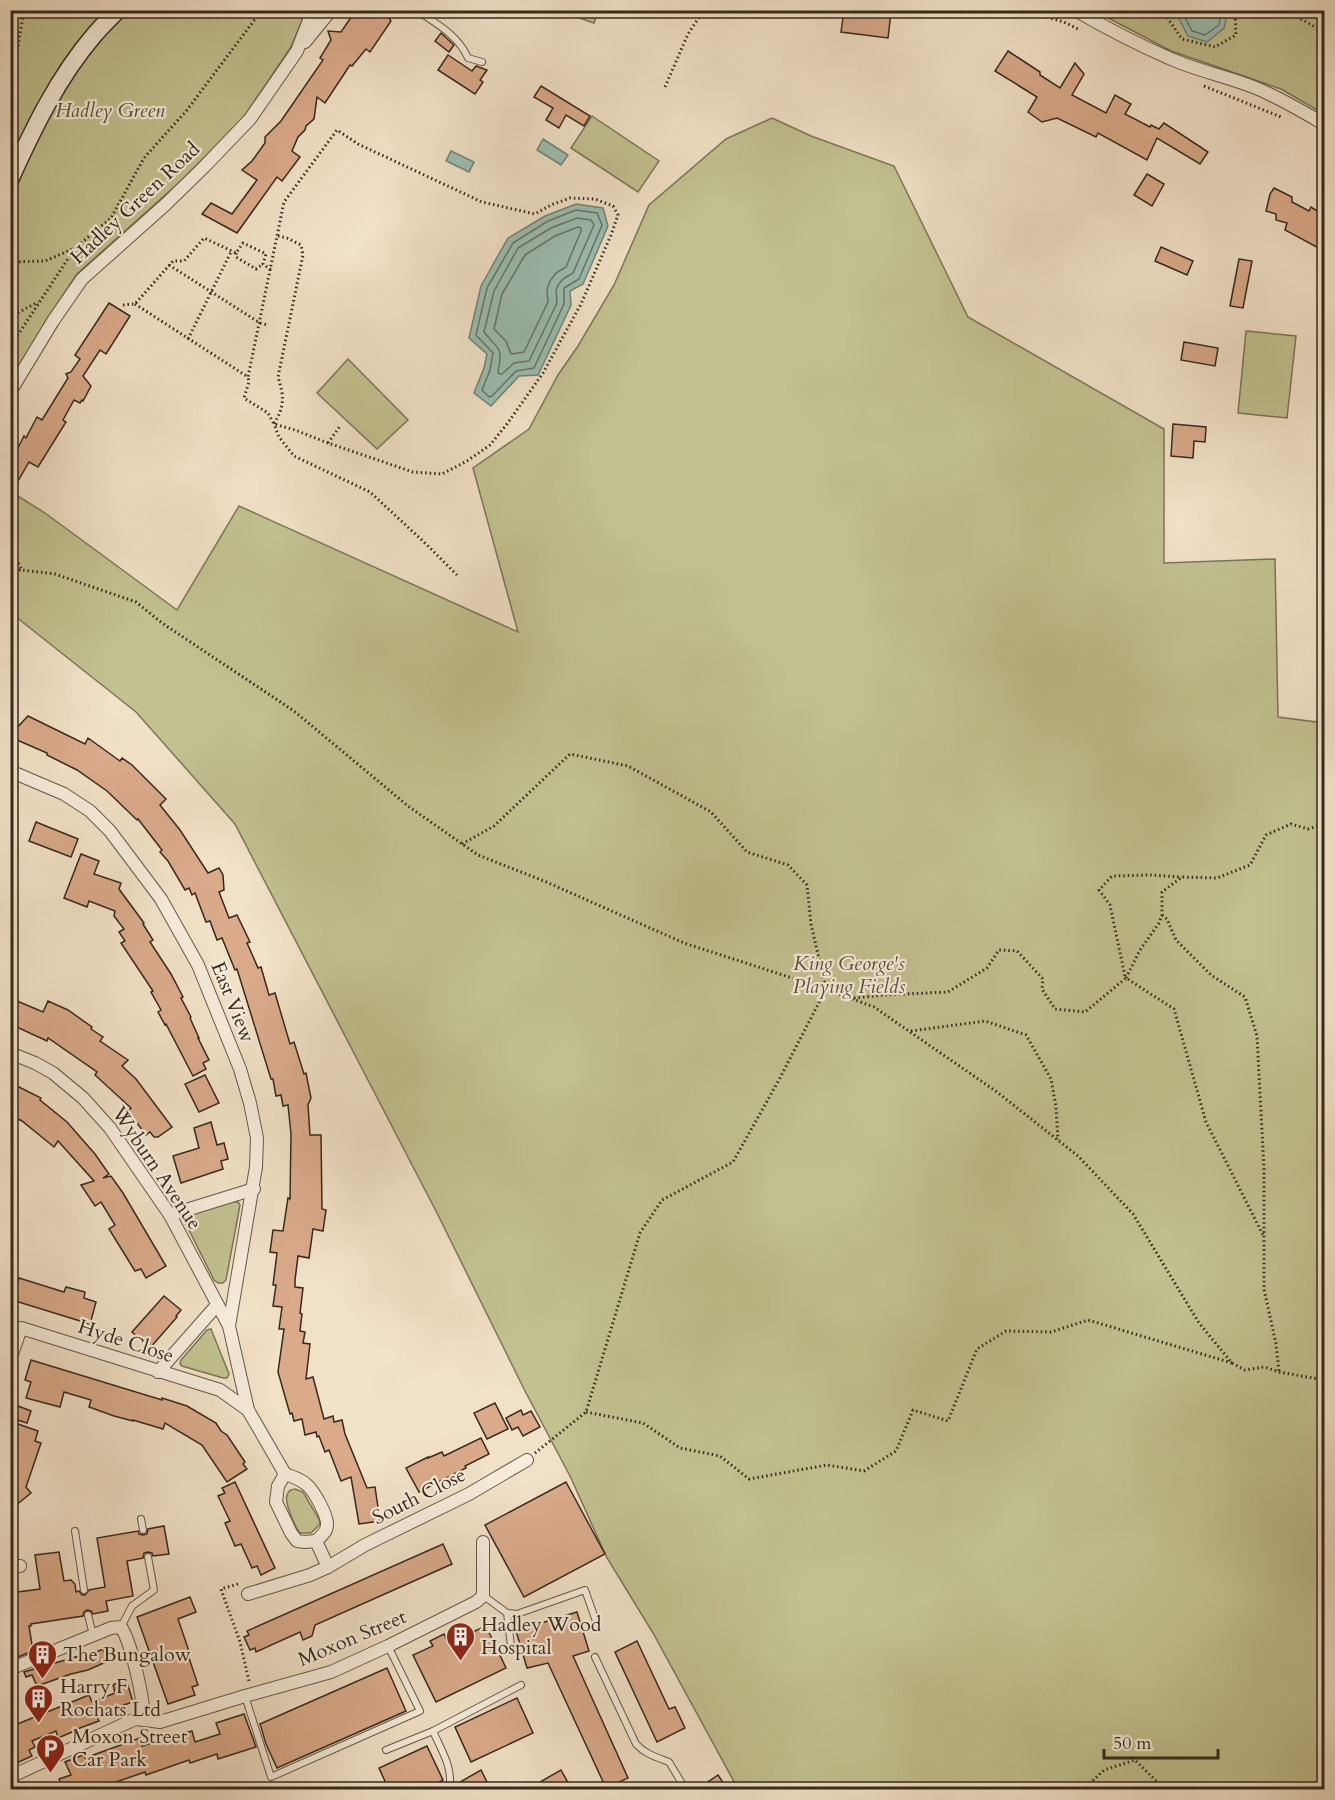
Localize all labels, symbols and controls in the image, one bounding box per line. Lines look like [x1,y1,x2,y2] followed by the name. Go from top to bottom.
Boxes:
[55,97,165,124] park label: Hadley Green
[64,136,206,270] street label: Hadley Green Road
[793,950,905,1000] park label: King George's Playing Fields
[205,958,261,1046] street label: East View
[105,1100,208,1235] street label: Wyburn Avenue
[75,1313,177,1369] street label: Hyde Close
[368,1461,470,1531] street label: South Close
[294,1603,411,1673] street label: Moxon Street
[481,1611,602,1661] place label: Hadley Wood Hospital
[444,1620,476,1662] building icon: Hadley Wood Hospital
[26,1638,58,1680] building icon: The Bungalow
[63,1641,191,1668] place label: The Bungalow
[60,1673,161,1723] place label: Harry F Rochats Ltd
[23,1682,55,1724] building icon: Harry F Rochats Ltd
[1104,1722,1218,1760] scale bar
[72,1723,188,1773] place label: Moxon Street Car Park
[1113,1731,1152,1756] text: 50 m
[35,1732,67,1774] parking icon: Moxon Street Car Park

